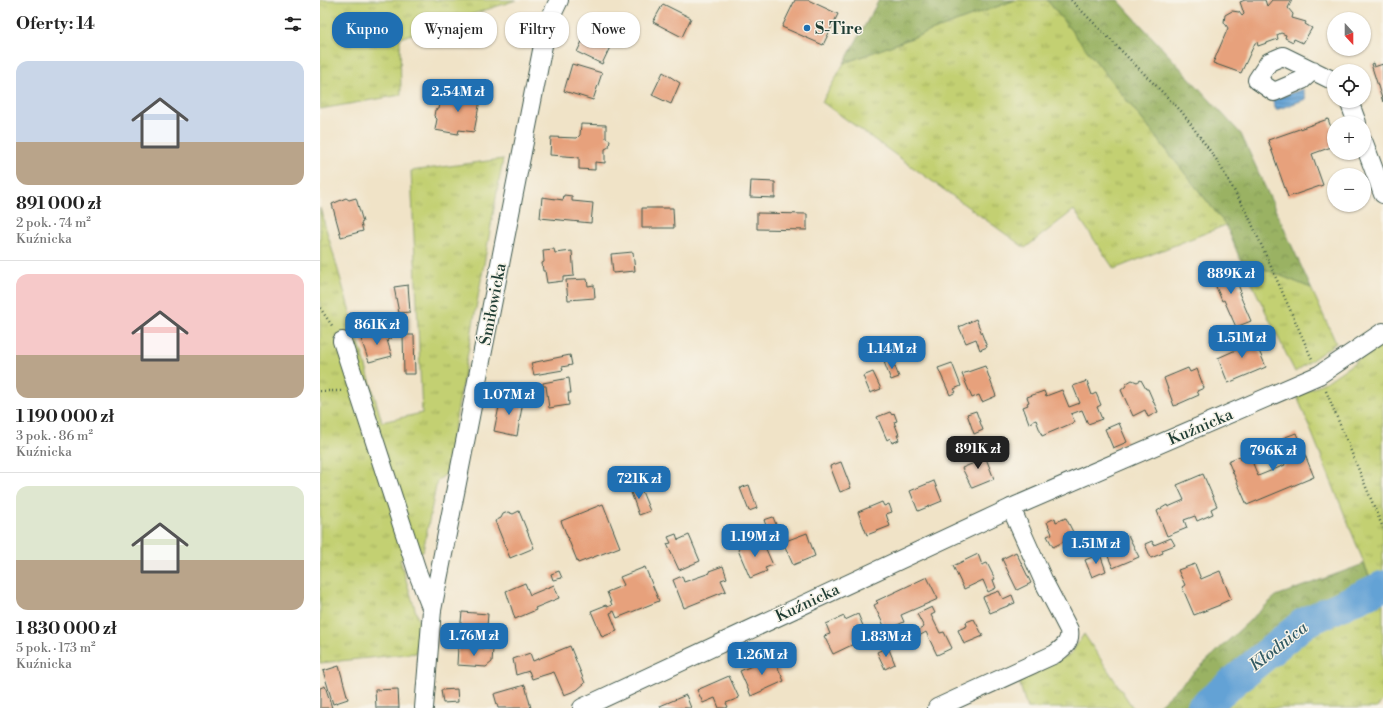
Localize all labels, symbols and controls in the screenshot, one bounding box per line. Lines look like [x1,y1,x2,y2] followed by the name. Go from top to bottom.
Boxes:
[332,12,403,48] chip: Kupno
[411,12,497,48] chip: Wynajem
[505,12,569,48] chip: Filtry
[577,12,640,48] chip: Nowe
[1327,12,1371,56] north arrow
[1327,12,1371,212] map controls
[16,13,95,35] text: Oferty: 14
[282,13,304,35] icon: filters
[815,19,863,39] place label: S-Tire
[802,23,812,33] marker: S-Tire
[1327,64,1371,108] button: locate
[417,79,499,113] pin: 2.54M zł
[431,84,485,100] text: 2.54M zł
[124,87,196,159] icon: home
[1327,116,1371,160] button: +
[1327,168,1371,212] button: −
[16,193,101,215] text: 891 000 zł
[16,215,91,231] text: 2 pok. · 74 m²
[16,231,72,247] text: Kuźnicka
[473,260,511,347] street label: Śmiłowicka
[1194,261,1268,295] pin: 889K zł
[1207,266,1255,282] text: 889K zł
[124,300,196,372] icon: home
[340,312,414,346] pin: 861K zł
[354,317,400,333] text: 861K zł
[1201,325,1283,359] pin: 1.51M zł
[1218,330,1266,346] text: 1.51M zł
[851,336,933,370] pin: 1.14M zł
[868,341,916,357] text: 1.14M zł
[468,382,550,416] pin: 1.07M zł
[483,387,535,403] text: 1.07M zł
[1165,404,1237,450] street label: Kuźnicka
[16,406,114,428] text: 1 190 000 zł
[16,428,93,444] text: 3 pok. · 86 m²
[941,436,1015,470] pin: 891K zł
[1236,438,1310,472] pin: 796K zł
[955,441,1001,457] text: 891K zł
[1250,443,1296,459] text: 796K zł
[16,444,72,460] text: Kuźnicka
[602,466,676,500] pin: 721K zł
[616,471,662,487] text: 721K zł
[124,512,196,584] icon: home
[714,524,796,558] pin: 1.19M zł
[731,529,779,545] text: 1.19M zł
[1055,531,1137,565] pin: 1.51M zł
[1072,536,1120,552] text: 1.51M zł
[772,579,844,626] street label: Kuźnicka
[1245,617,1313,677] water label: Kłodnica
[16,618,117,640] text: 1 830 000 zł
[433,623,515,657] pin: 1.76M zł
[845,624,927,658] pin: 1.83M zł
[449,628,499,644] text: 1.76M zł
[861,629,911,645] text: 1.83M zł
[16,640,96,656] text: 5 pok. · 173 m²
[721,642,803,676] pin: 1.26M zł
[737,647,787,663] text: 1.26M zł
[16,656,72,672] text: Kuźnicka

